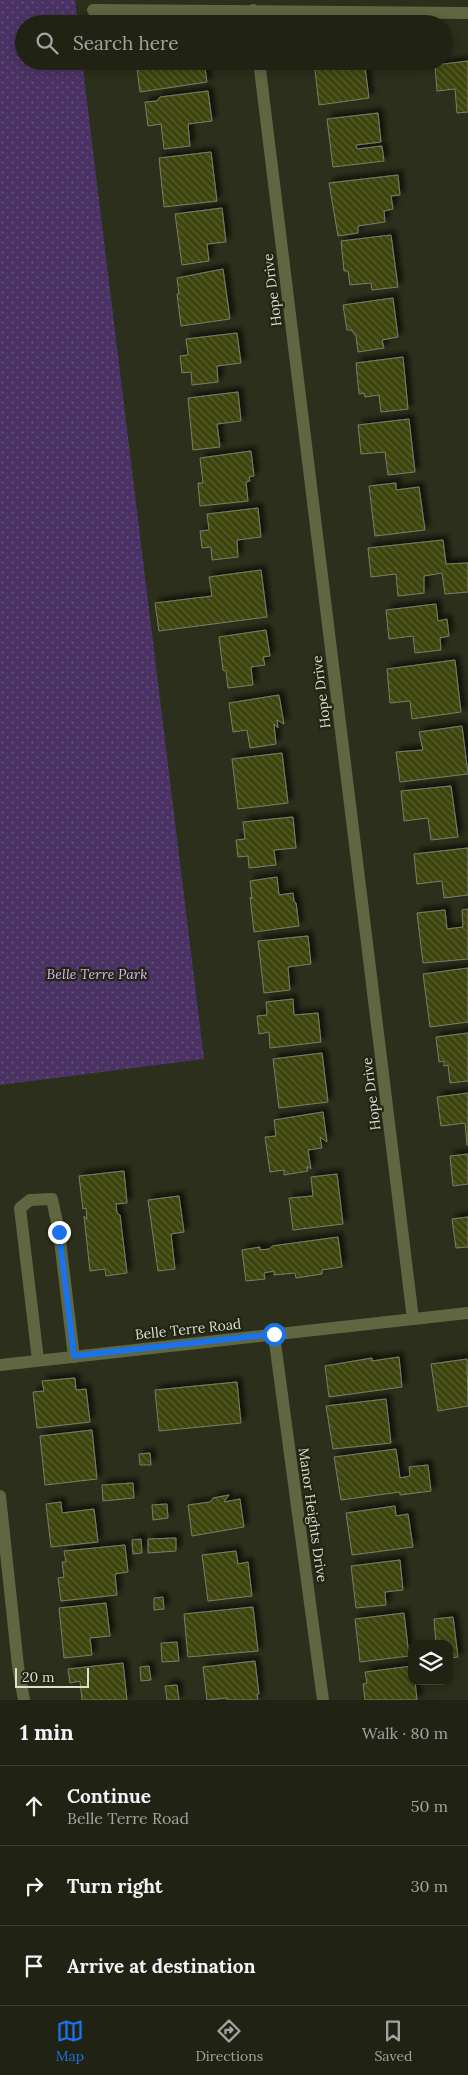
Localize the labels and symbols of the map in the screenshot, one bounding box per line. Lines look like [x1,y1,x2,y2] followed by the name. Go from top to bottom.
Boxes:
[259,252,285,328] street label: Hope Drive
[308,654,334,730] street label: Hope Drive
[47,965,147,983] park label: Belle Terre Park
[358,1056,384,1132] street label: Hope Drive
[48,1221,71,1244] route end
[134,1314,242,1344] street label: Belle Terre Road
[263,1323,286,1346] route start
[295,1447,331,1584] street label: Manor Heights Drive
[15,1665,89,1688] scale bar

